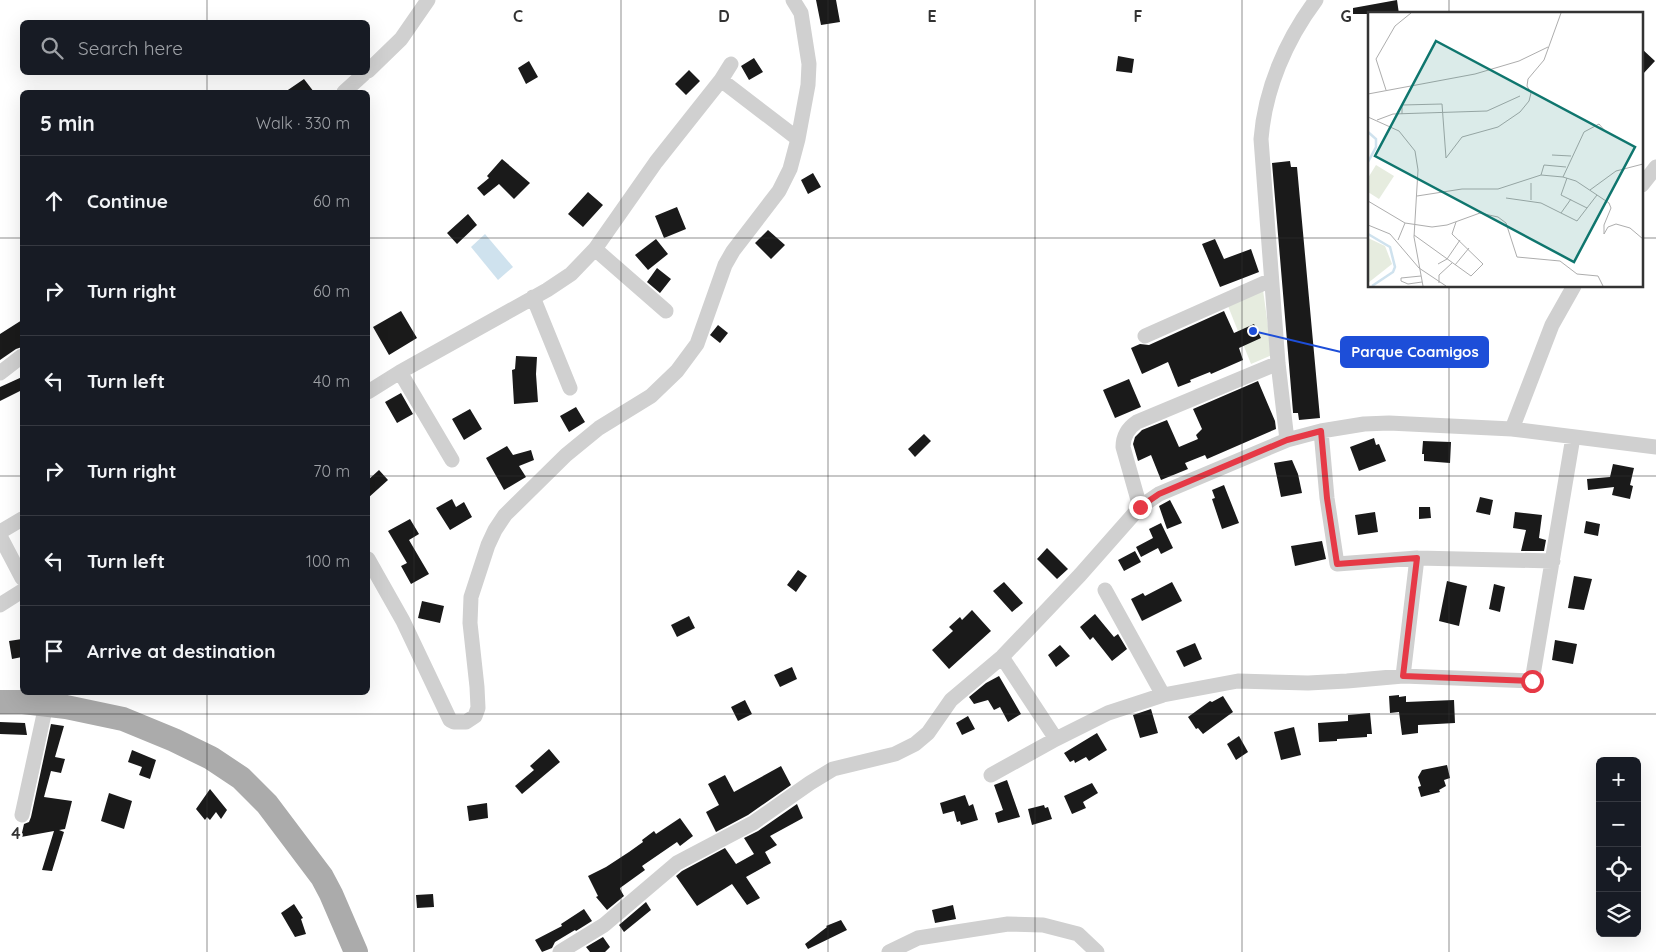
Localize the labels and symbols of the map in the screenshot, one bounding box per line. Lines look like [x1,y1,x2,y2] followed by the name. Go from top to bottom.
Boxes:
[513,6,523,26] text: C
[718,6,730,26] text: D
[927,6,937,26] text: E
[1134,6,1143,26] text: F
[1340,6,1352,26] text: G
[1368,12,1644,288] inset map
[1341,337,1488,367] callout: Parque Coamigos
[1351,342,1479,361] text: Parque Coamigos
[1129,496,1152,519] route end
[1521,670,1544,693] route start
[11,823,21,843] text: 4

